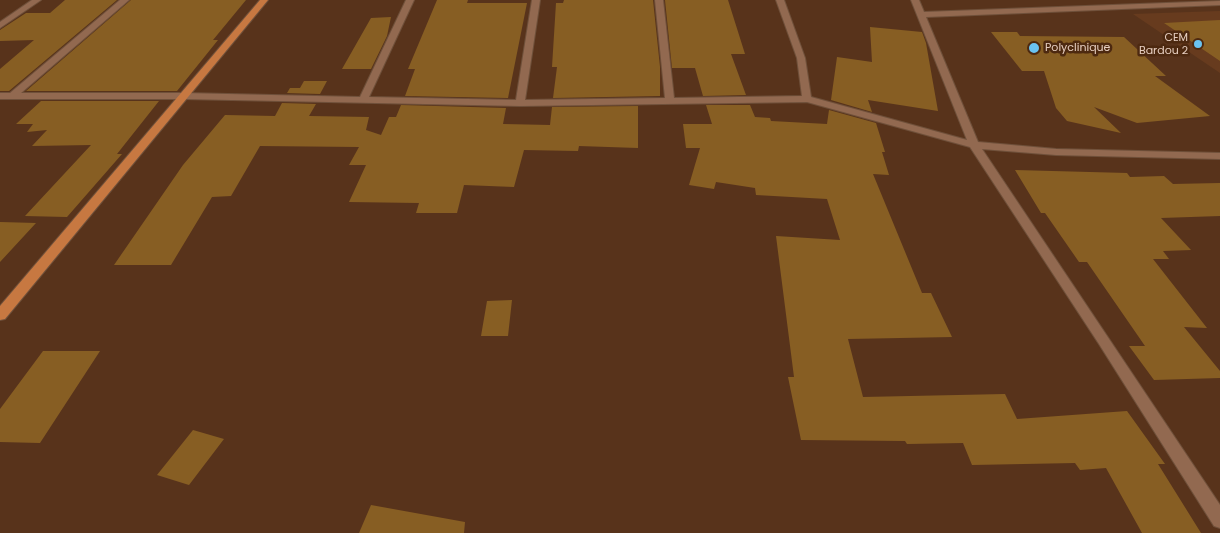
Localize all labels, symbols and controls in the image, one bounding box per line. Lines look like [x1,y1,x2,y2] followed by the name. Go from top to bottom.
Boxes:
[1139,31,1188,57] place label: CEM Bardou 2
[1192,38,1204,50] marker: CEM Bardou 2
[1027,41,1041,55] marker: Polyclinique
[1045,41,1110,55] place label: Polyclinique

